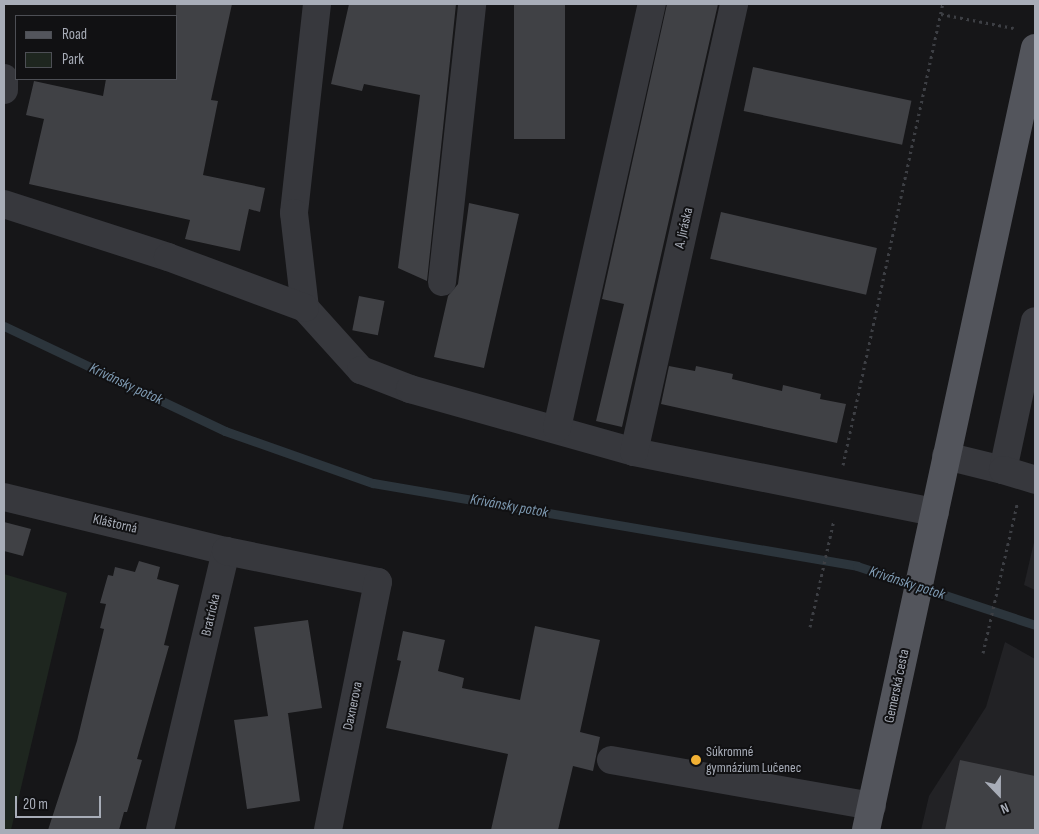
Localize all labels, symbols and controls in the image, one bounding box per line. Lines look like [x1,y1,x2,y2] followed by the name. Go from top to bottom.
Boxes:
[15,15,178,80] legend
[62,25,87,44] text: Road
[62,50,84,69] text: Park
[671,206,697,250] street label: A. Jiráska
[87,359,165,409] water label: Krivánsky potok
[469,490,549,522] water label: Krivánsky potok
[91,511,139,537] street label: Kláštorná
[867,562,947,604] water label: Krivánsky potok
[198,592,224,638] street label: Bratrícka
[881,648,913,724] street label: Gemerská cesta
[340,680,366,732] street label: Daxnerova
[706,744,801,776] place label: Súkromné gymnázium Lučenec
[690,754,702,766] marker: Súkromné gymnázium Lučenec
[974,769,1024,819] north arrow
[18,786,104,818] scale bar
[23,795,48,814] text: 20 m
[998,799,1011,818] text: N

